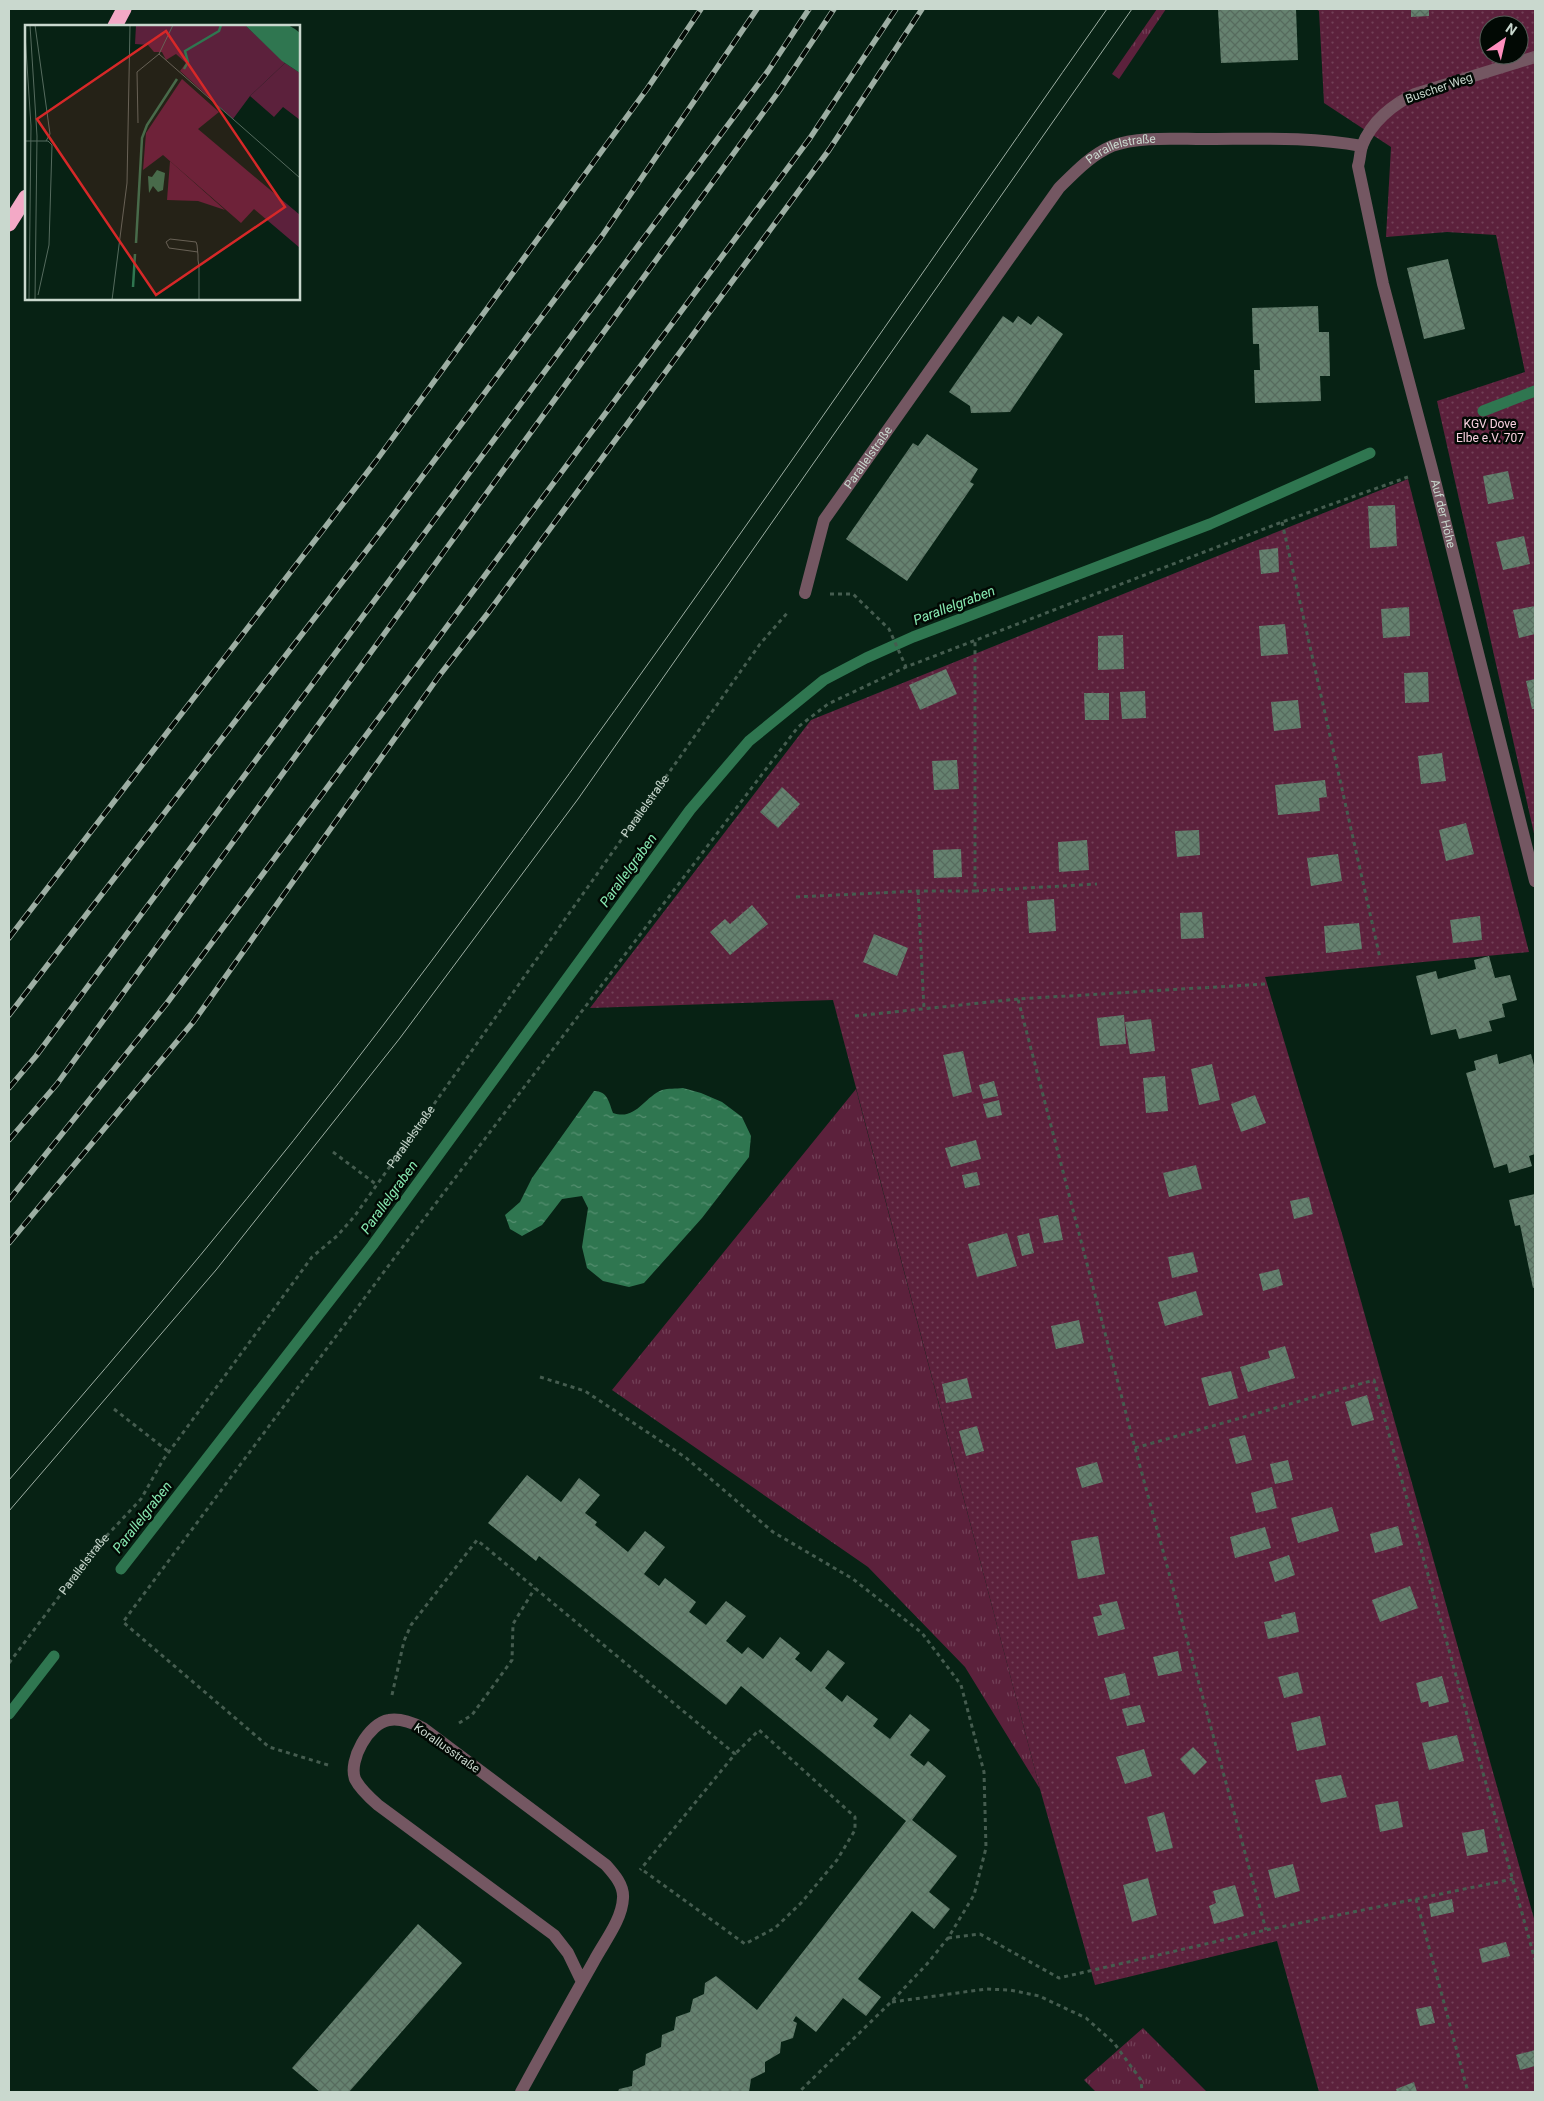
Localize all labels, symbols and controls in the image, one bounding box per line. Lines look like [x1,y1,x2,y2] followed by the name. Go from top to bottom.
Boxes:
[1479,15,1529,65] north arrow
[1503,20,1520,39] text: N
[25,25,300,300] inset map
[1404,70,1474,106] street label: Buscher Weg
[1083,132,1156,167] street label: Parallelstraße
[1456,417,1524,445] park label: KGV Dove Elbe e.V. 707
[841,423,895,492] street label: Parallelstraße
[1428,478,1458,549] street label: Auf der Höhe
[911,582,997,628] water label: Parallelgraben
[618,772,672,840] street label: Parallelstraße
[596,830,660,910] water label: Parallelgraben
[384,1103,438,1171] street label: Parallelstraße
[357,1157,421,1237] water label: Parallelgraben
[109,1478,175,1556] water label: Parallelgraben
[56,1531,112,1598] street label: Parallelstraße
[411,1720,483,1776] street label: Korallusstraße

